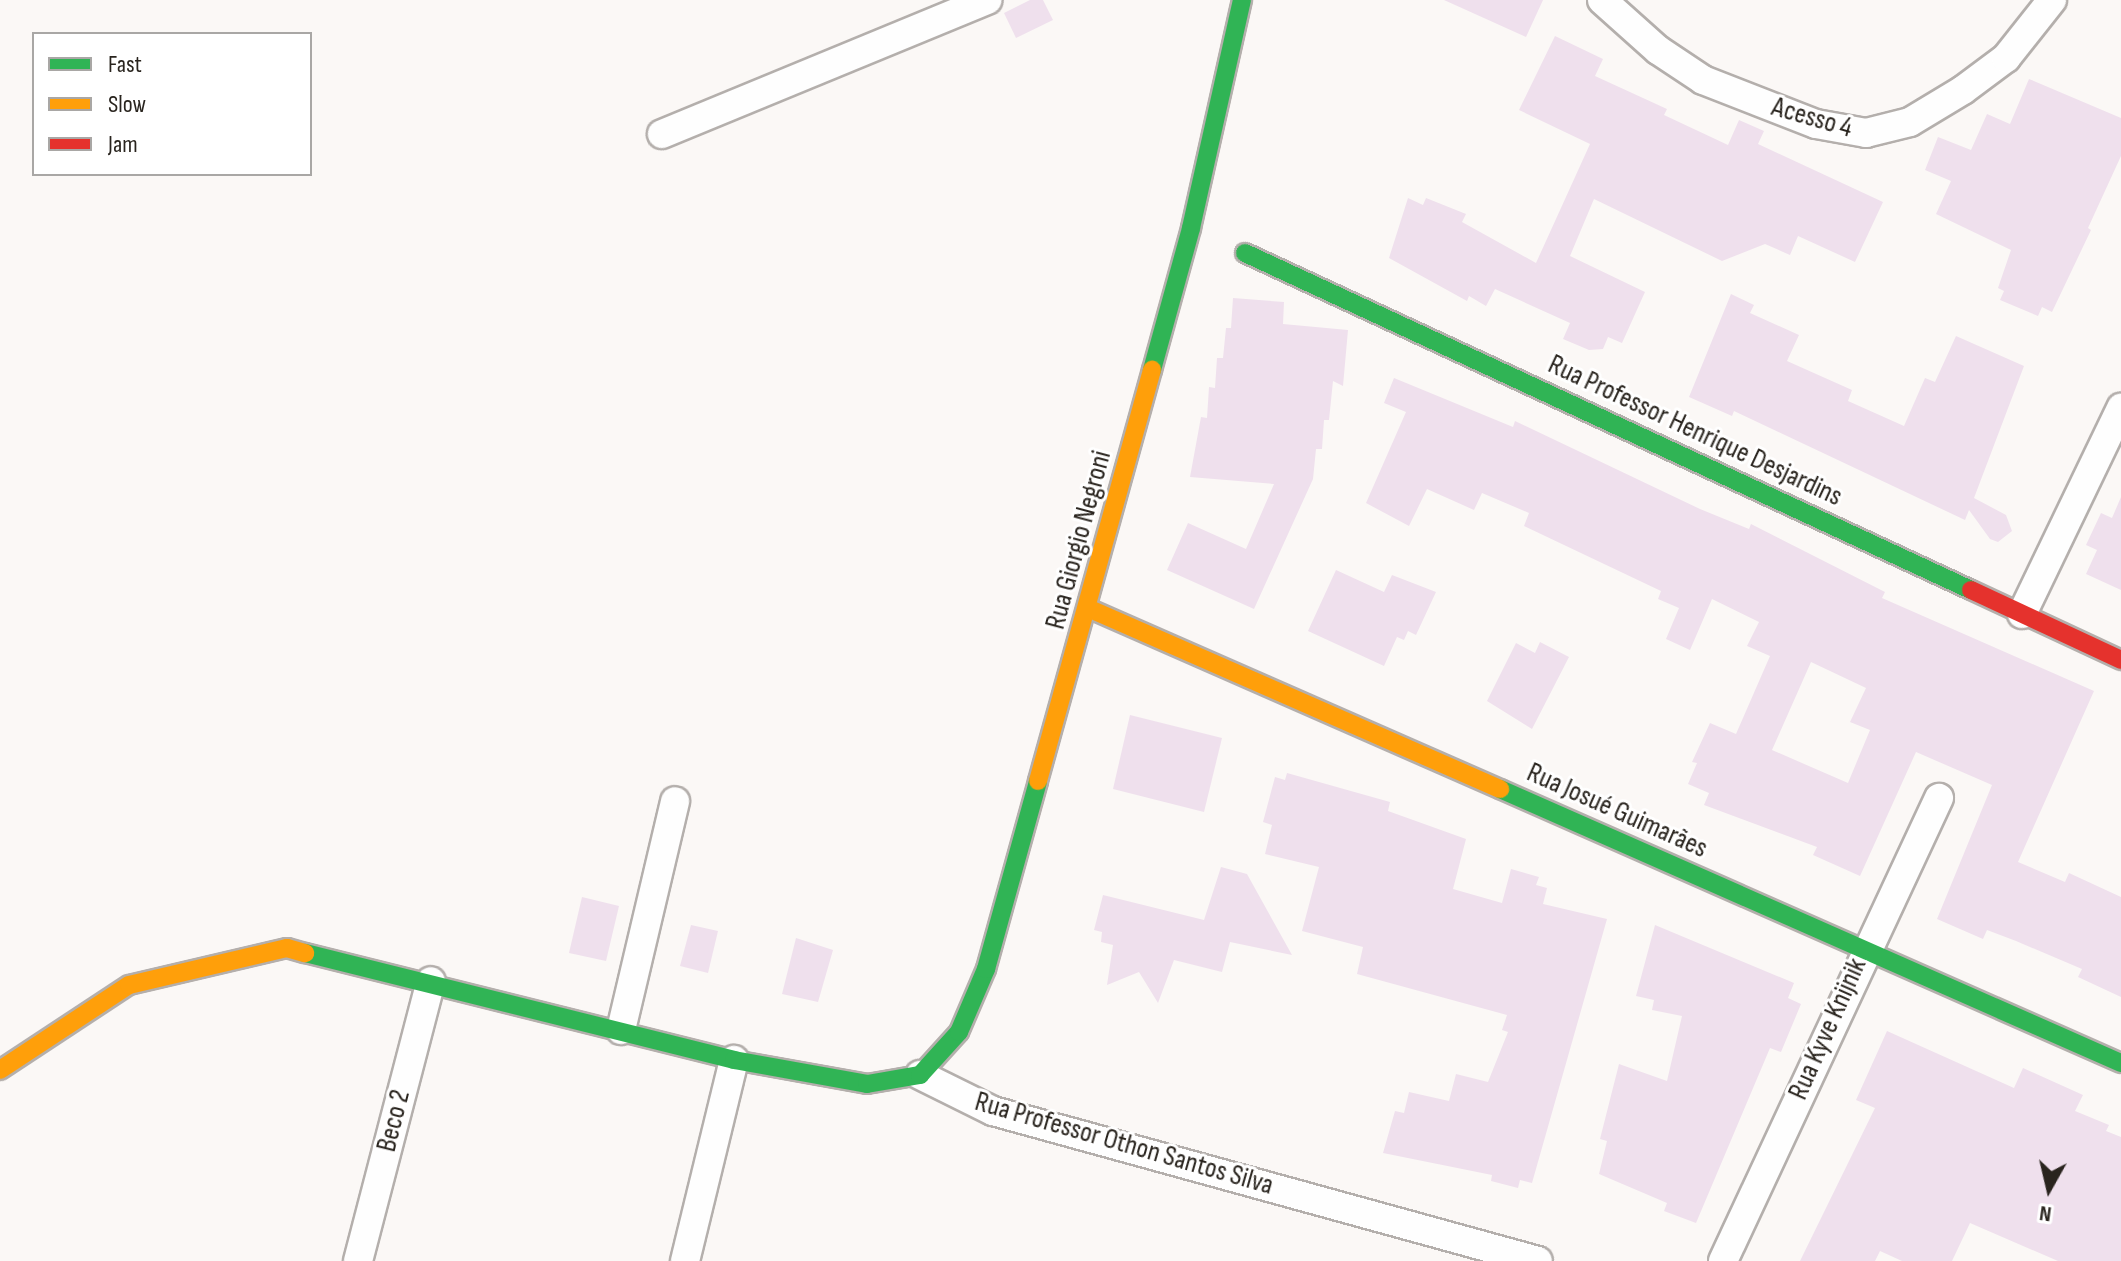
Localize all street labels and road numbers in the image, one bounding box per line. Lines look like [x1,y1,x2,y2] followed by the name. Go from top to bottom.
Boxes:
[1768,91,1856,145] street label: Acesso 4
[1543,348,1847,514] street label: Rua Professor Henrique Desjardins
[1039,447,1119,633] street label: Rua Giorgio Negroni
[1522,756,1712,866] street label: Rua Josué Guimarães
[1782,953,1874,1105] street label: Rua Kyve Knijnik
[971,1085,1277,1203] street label: Rua Professor Othon Santos Silva
[370,1087,418,1155] street label: Beco 2

